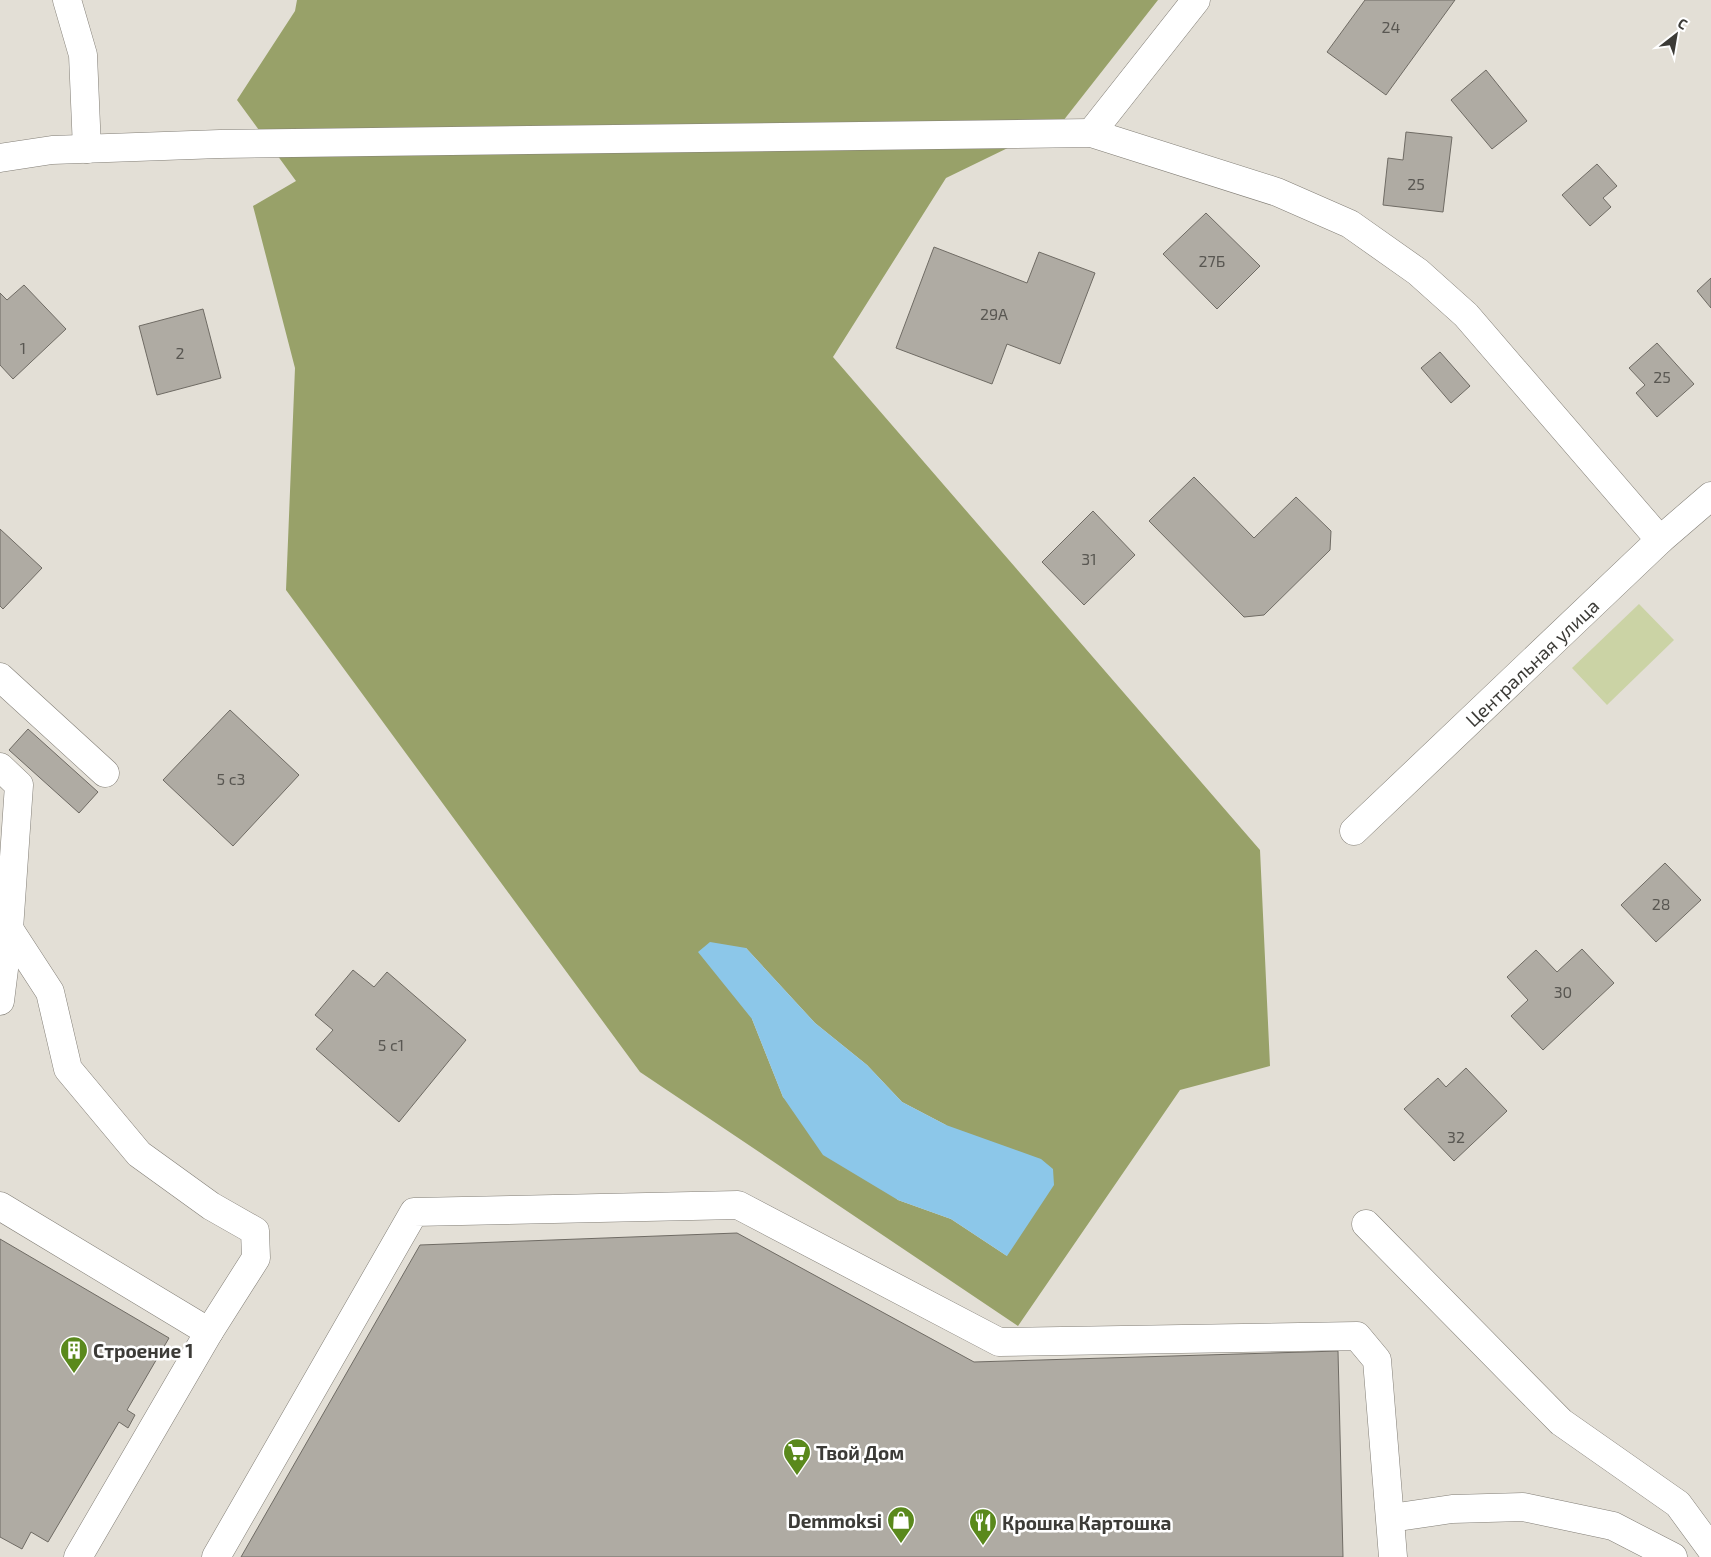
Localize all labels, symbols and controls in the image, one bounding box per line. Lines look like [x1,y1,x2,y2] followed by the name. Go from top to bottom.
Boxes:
[1651,10,1701,60] north arrow
[1675,14,1691,33] text: С
[1382,17,1401,36] house number: 24
[1407,174,1425,193] house number: 25
[1199,251,1225,270] house number: 27Б
[980,304,1008,323] house number: 29А
[20,338,26,357] house number: 1
[176,343,185,362] house number: 2
[1653,367,1671,386] house number: 25
[1081,549,1097,568] house number: 31
[1460,593,1603,731] street label: Центральная улица
[217,769,245,788] house number: 5 с3
[1652,894,1670,913] house number: 28
[1554,982,1572,1001] house number: 30
[378,1035,404,1054] house number: 5 с1
[1447,1127,1465,1146] house number: 32
[59,1335,89,1374] building icon: Строение 1
[93,1339,194,1362] place label: Строение 1
[782,1437,812,1476] supermarket icon: Твой Дом
[816,1441,904,1464] place label: Твой Дом
[886,1505,916,1544] shop icon: Demmoksi
[968,1507,998,1546] restaurant icon: Крошка Картошка
[788,1509,882,1532] place label: Demmoksi
[1002,1511,1172,1534] place label: Крошка Картошка

